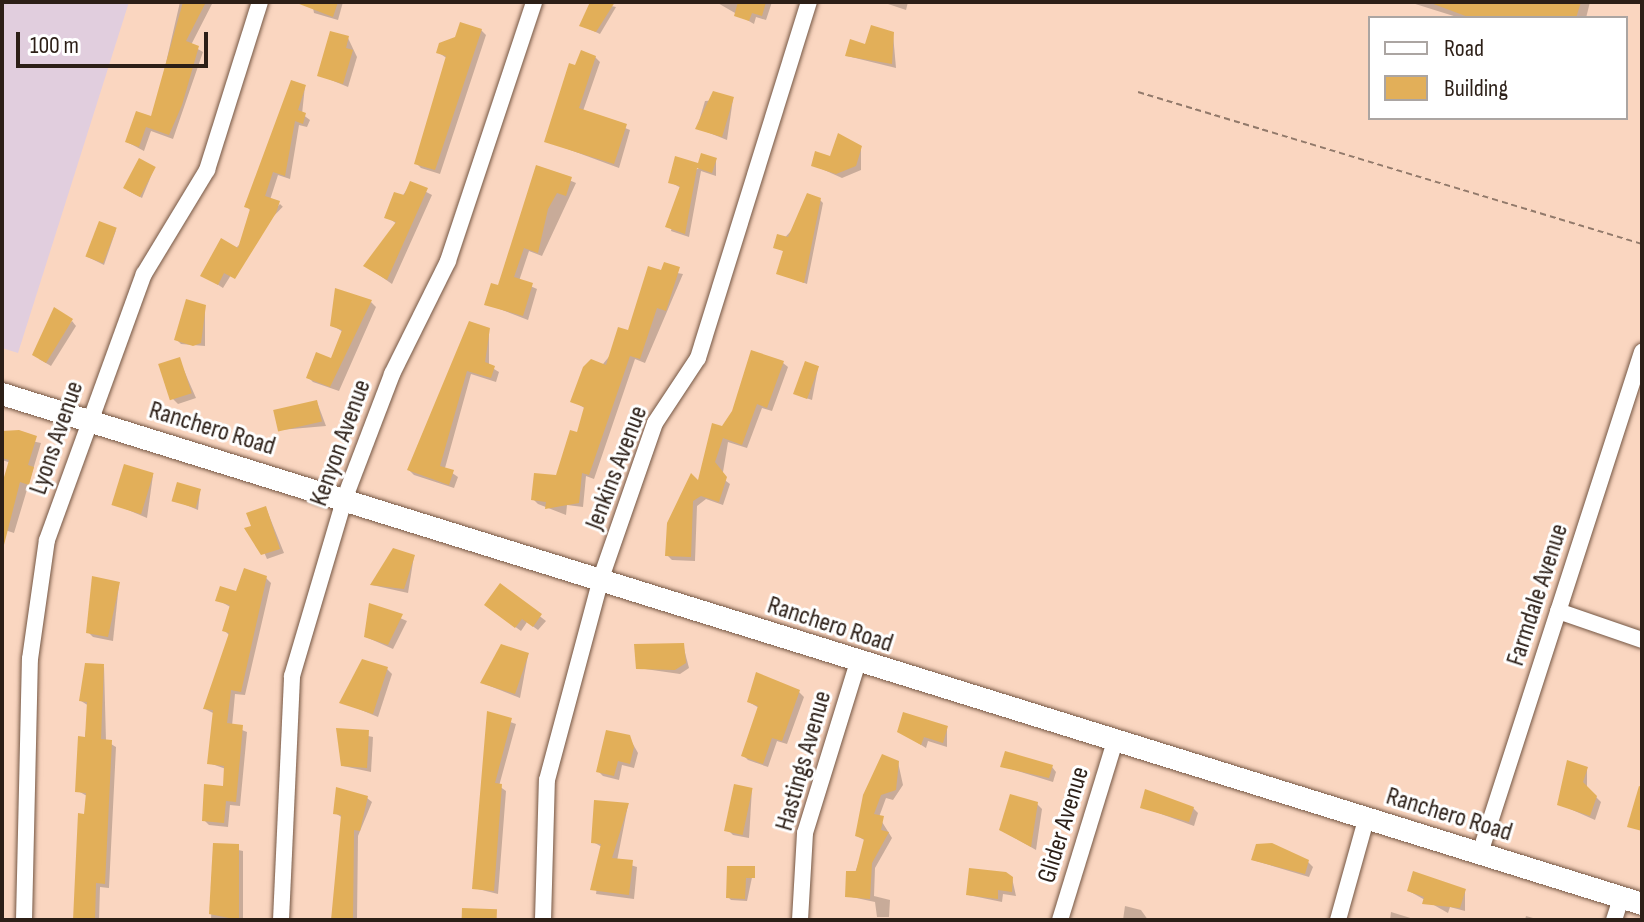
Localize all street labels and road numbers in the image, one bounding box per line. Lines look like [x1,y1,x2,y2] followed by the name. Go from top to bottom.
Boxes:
[304,376,378,510] street label: Kenyon Avenue
[23,377,91,499] street label: Lyons Avenue
[145,395,279,463] street label: Ranchero Road
[579,402,655,534] street label: Jenkins Avenue
[1500,520,1576,670] street label: Farmdale Avenue
[763,590,897,660] street label: Ranchero Road
[769,688,839,834] street label: Hastings Avenue
[1032,763,1096,887] street label: Glider Avenue
[1382,781,1516,849] street label: Ranchero Road

